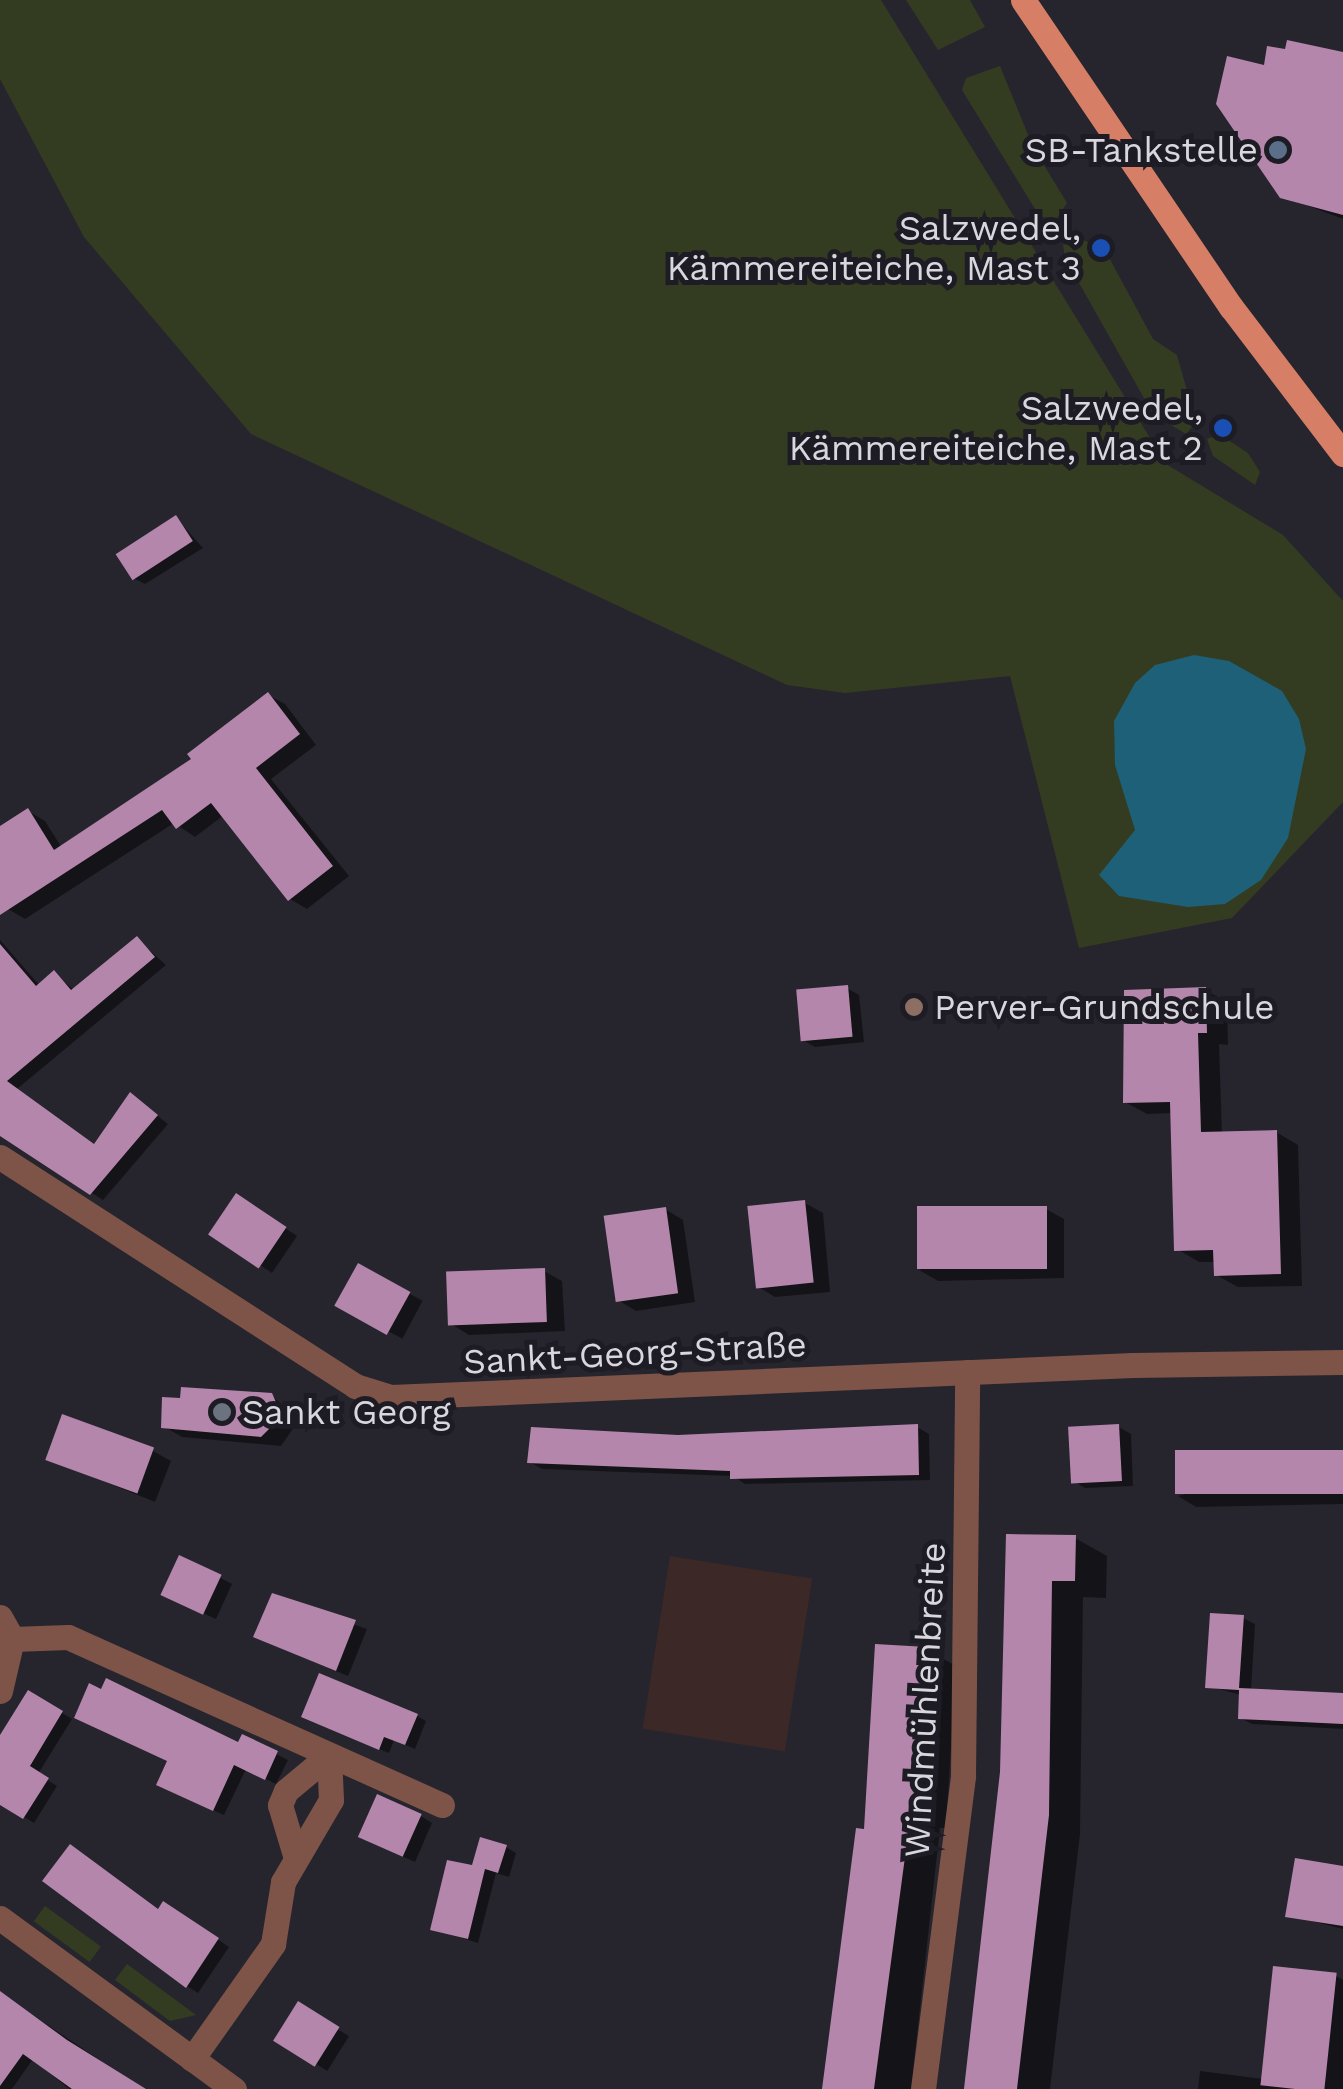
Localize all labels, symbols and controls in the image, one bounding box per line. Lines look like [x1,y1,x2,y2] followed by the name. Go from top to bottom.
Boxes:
[1025,129,1258,171] place label: SB-Tankstelle
[1267,139,1289,161] marker: SB-Tankstelle
[667,207,1081,289] place label: Salzwedel, Kämmereiteiche, Mast 3
[1090,237,1112,259] marker: Salzwedel, Kämmereiteiche, Mast 3
[789,387,1203,469] place label: Salzwedel, Kämmereiteiche, Mast 2
[1212,417,1234,439] marker: Salzwedel, Kämmereiteiche, Mast 2
[934,986,1275,1028] place label: Perver-Grundschule
[903,996,925,1018] marker: Perver-Grundschule
[462,1323,808,1383] street label: Sankt-Georg-Straße
[242,1391,451,1433] place label: Sankt Georg
[211,1401,233,1423] marker: Sankt Georg
[896,1541,954,1859] street label: Windmühlenbreite

